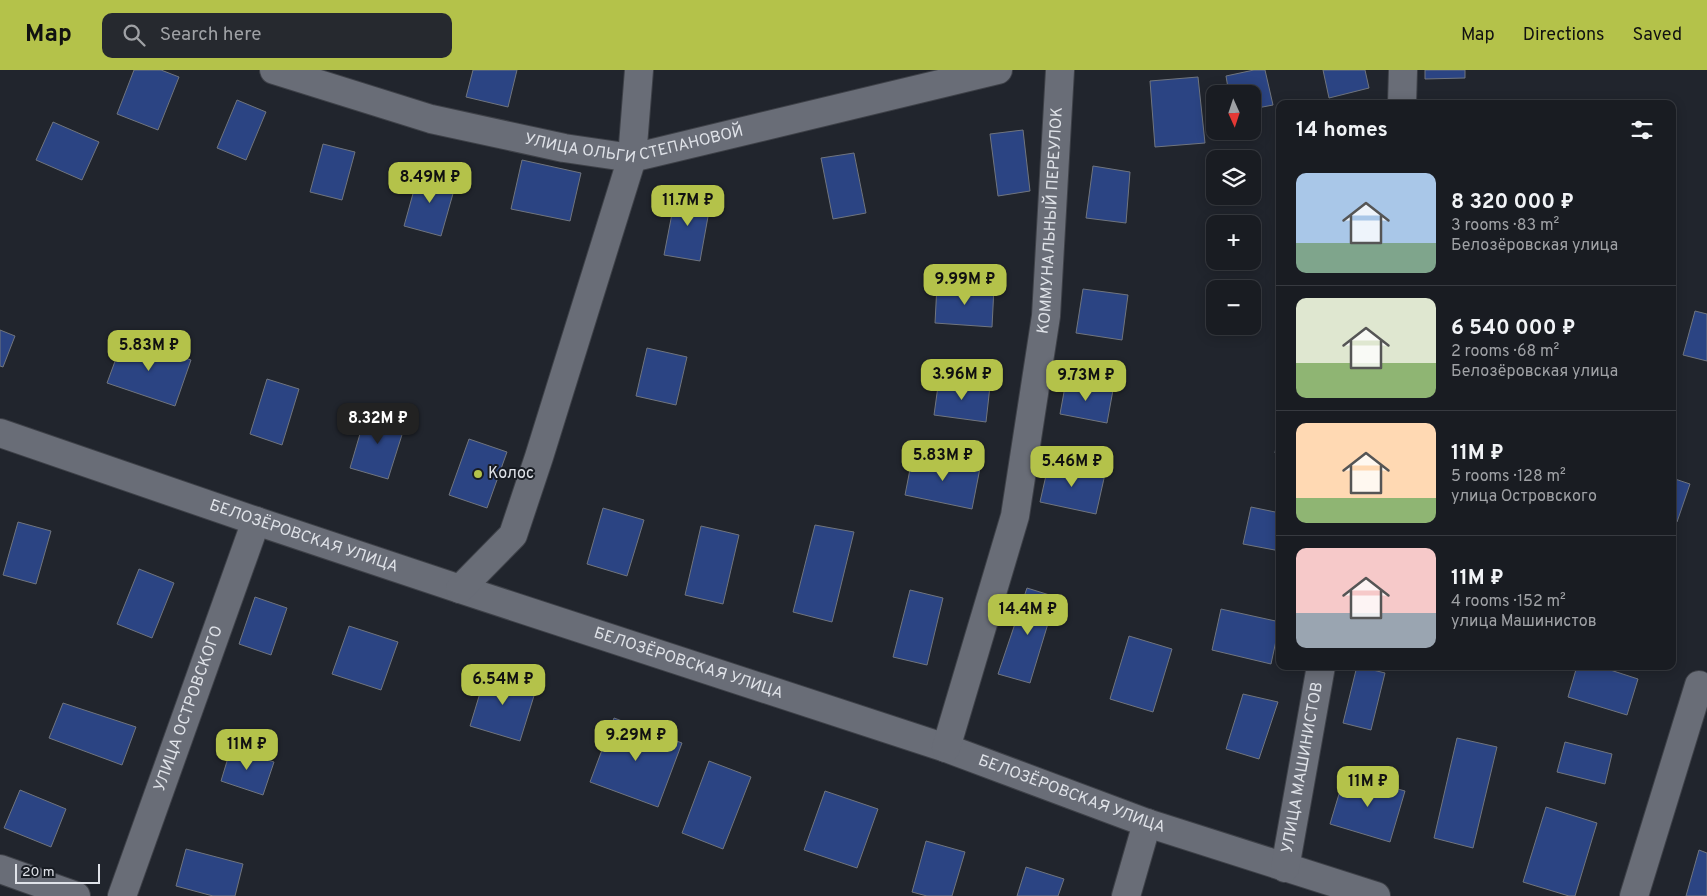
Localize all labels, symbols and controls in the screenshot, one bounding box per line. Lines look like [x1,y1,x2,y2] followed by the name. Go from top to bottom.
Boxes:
[102,13,452,58] search box
[25,20,72,50] text: Map
[120,21,148,49] icon: search
[160,23,261,47] text: Search here
[1461,24,1495,47] text: Map
[1523,24,1605,47] text: Directions
[1633,24,1682,47] text: Saved
[1206,85,1261,140] north arrow
[1206,85,1261,335] map controls
[1033,107,1068,335] street label: КОММУНАЛЬНЫЙ ПЕРЕУЛОК
[1628,116,1656,144] icon: filters
[1296,117,1388,144] text: 14 homes
[523,120,745,168] street label: УЛИЦА ОЛЬГИ СТЕПАНОВОЙ
[1206,150,1261,205] button: layers
[384,162,476,204] pin: 8.49M ₽
[399,168,461,188] text: 8.49M ₽
[642,184,734,227] pin: 11.7M ₽
[1451,189,1574,216] text: 8 320 000 ₽
[662,191,714,211] text: 11.7M ₽
[1336,193,1396,253] icon: home
[1206,215,1261,270] button: +
[1451,216,1559,236] text: 3 rooms · 83 m²
[1451,236,1618,256] text: Белозёровская улица
[919,264,1011,306] pin: 9.99M ₽
[935,270,995,290] text: 9.99M ₽
[1206,280,1261,335] button: −
[1451,315,1576,342] text: 6 540 000 ₽
[1336,318,1396,378] icon: home
[103,330,195,372] pin: 5.83M ₽
[119,336,179,356] text: 5.83M ₽
[1451,342,1559,362] text: 2 rooms · 68 m²
[916,358,1008,401] pin: 3.96M ₽
[1040,360,1132,402] pin: 9.73M ₽
[1451,362,1618,382] text: Белозёровская улица
[932,365,992,385] text: 3.96M ₽
[1057,366,1115,386] text: 9.73M ₽
[332,402,424,445] pin: 8.32M ₽
[348,409,408,429] text: 8.32M ₽
[897,440,989,482] pin: 5.83M ₽
[1451,440,1504,467] text: 11M ₽
[1336,443,1396,503] icon: home
[913,446,973,466] text: 5.83M ₽
[1026,446,1118,488] pin: 5.46M ₽
[1041,452,1103,472] text: 5.46M ₽
[488,464,534,484] place label: Колос
[1451,467,1566,487] text: 5 rooms · 128 m²
[472,468,484,480] marker: Колос
[1451,487,1597,507] text: улица Островского
[207,496,401,578] street label: БЕЛОЗЁРОВСКАЯ УЛИЦА
[1451,565,1504,592] text: 11M ₽
[1336,568,1396,628] icon: home
[1451,592,1566,612] text: 4 rooms · 152 m²
[982,594,1074,636] pin: 14.4M ₽
[999,600,1057,620] text: 14.4M ₽
[1451,612,1597,632] text: улица Машинистов
[150,623,228,794] street label: УЛИЦА ОСТРОВСКОГО
[591,623,786,704] street label: БЕЛОЗЁРОВСКАЯ УЛИЦА
[457,664,549,706] pin: 6.54M ₽
[472,670,534,690] text: 6.54M ₽
[1278,680,1328,855] street label: УЛИЦА МАШИНИСТОВ
[590,720,682,762] pin: 9.29M ₽
[606,726,666,746] text: 9.29M ₽
[212,728,282,771] pin: 11M ₽
[227,735,267,755] text: 11M ₽
[975,751,1168,838] street label: БЕЛОЗЁРОВСКАЯ УЛИЦА
[1333,766,1403,808] pin: 11M ₽
[1348,772,1388,792] text: 11M ₽
[15,861,100,884] scale bar
[22,864,55,881] text: 20 m

